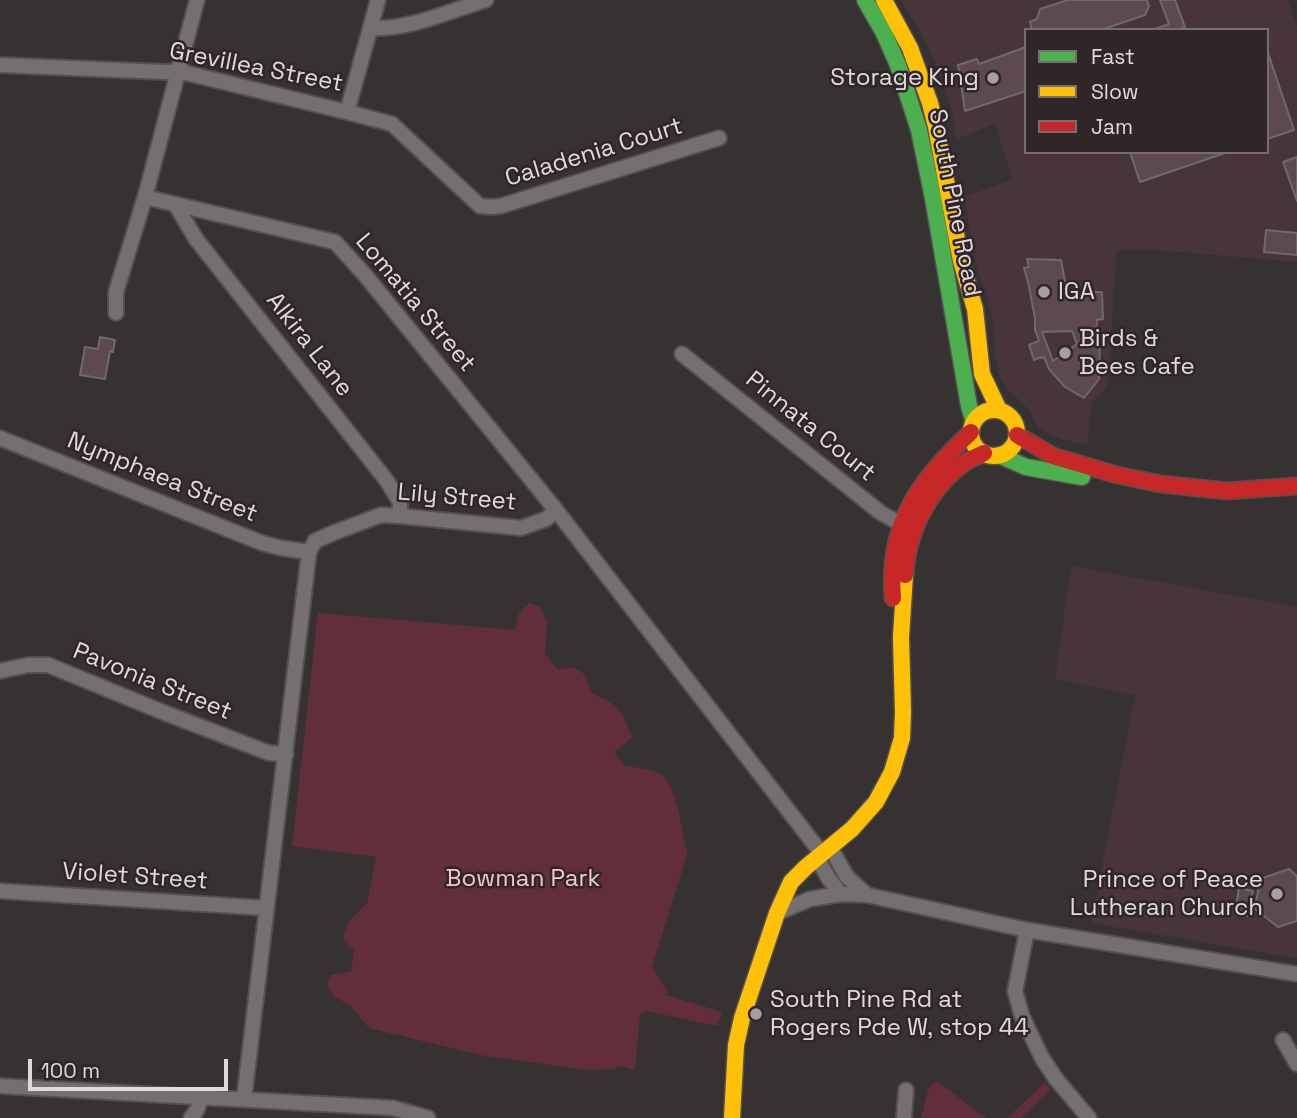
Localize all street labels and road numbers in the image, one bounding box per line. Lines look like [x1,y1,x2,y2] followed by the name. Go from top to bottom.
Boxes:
[167,37,345,99] street label: Grevillea Street
[922,107,986,299] street label: South Pine Road
[502,112,686,194] street label: Caladenia Court
[349,228,481,378] street label: Lomatia Street
[259,287,359,403] street label: Alkira Lane
[739,366,881,488] street label: Pinnata Court
[63,427,261,529] street label: Nymphaea Street
[396,478,518,518] street label: Lily Street
[68,637,236,727] street label: Pavonia Street
[61,858,209,896] street label: Violet Street

